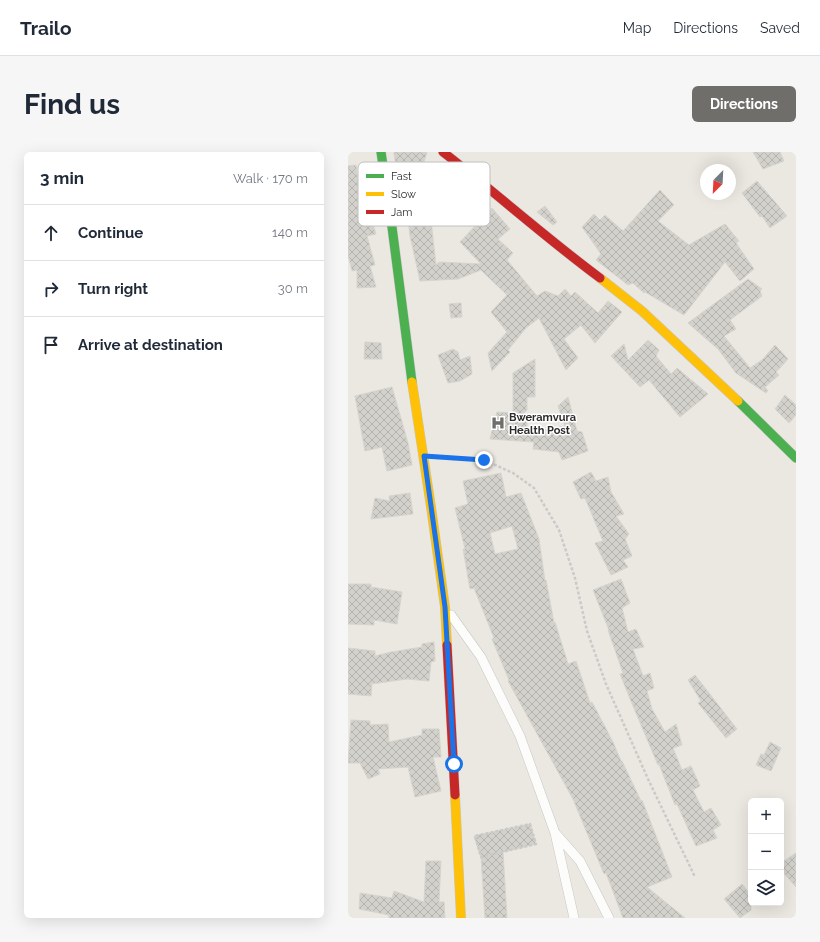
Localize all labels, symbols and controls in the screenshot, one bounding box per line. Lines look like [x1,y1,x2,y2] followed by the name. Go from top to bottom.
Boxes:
[20,17,71,39] text: Trailo
[623,20,651,36] text: Map
[673,20,738,36] text: Directions
[760,20,800,36] text: Saved
[692,86,796,122] button: Directions
[24,88,120,121] text: Find us
[358,162,490,226] legend
[700,164,736,200] north arrow
[40,168,84,188] text: 3 min
[391,170,412,183] text: Fast
[233,171,308,186] text: Walk · 170 m
[391,188,416,201] text: Slow
[391,206,412,219] text: Jam
[40,222,62,244] icon: ahead
[78,224,143,242] text: Continue
[272,225,308,240] text: 140 m
[40,278,62,300] icon: right
[78,280,148,298] text: Turn right
[278,281,308,296] text: 30 m
[40,334,62,356] icon: arrive
[78,336,223,354] text: Arrive at destination
[509,411,576,437] place label: Bweramvura Health Post
[490,415,506,431] hospital icon: Bweramvura Health Post
[475,451,493,469] route end
[445,755,463,773] route start
[748,798,784,906] map controls
[748,798,784,834] button: +
[748,834,784,870] button: −
[748,870,784,906] button: layers

